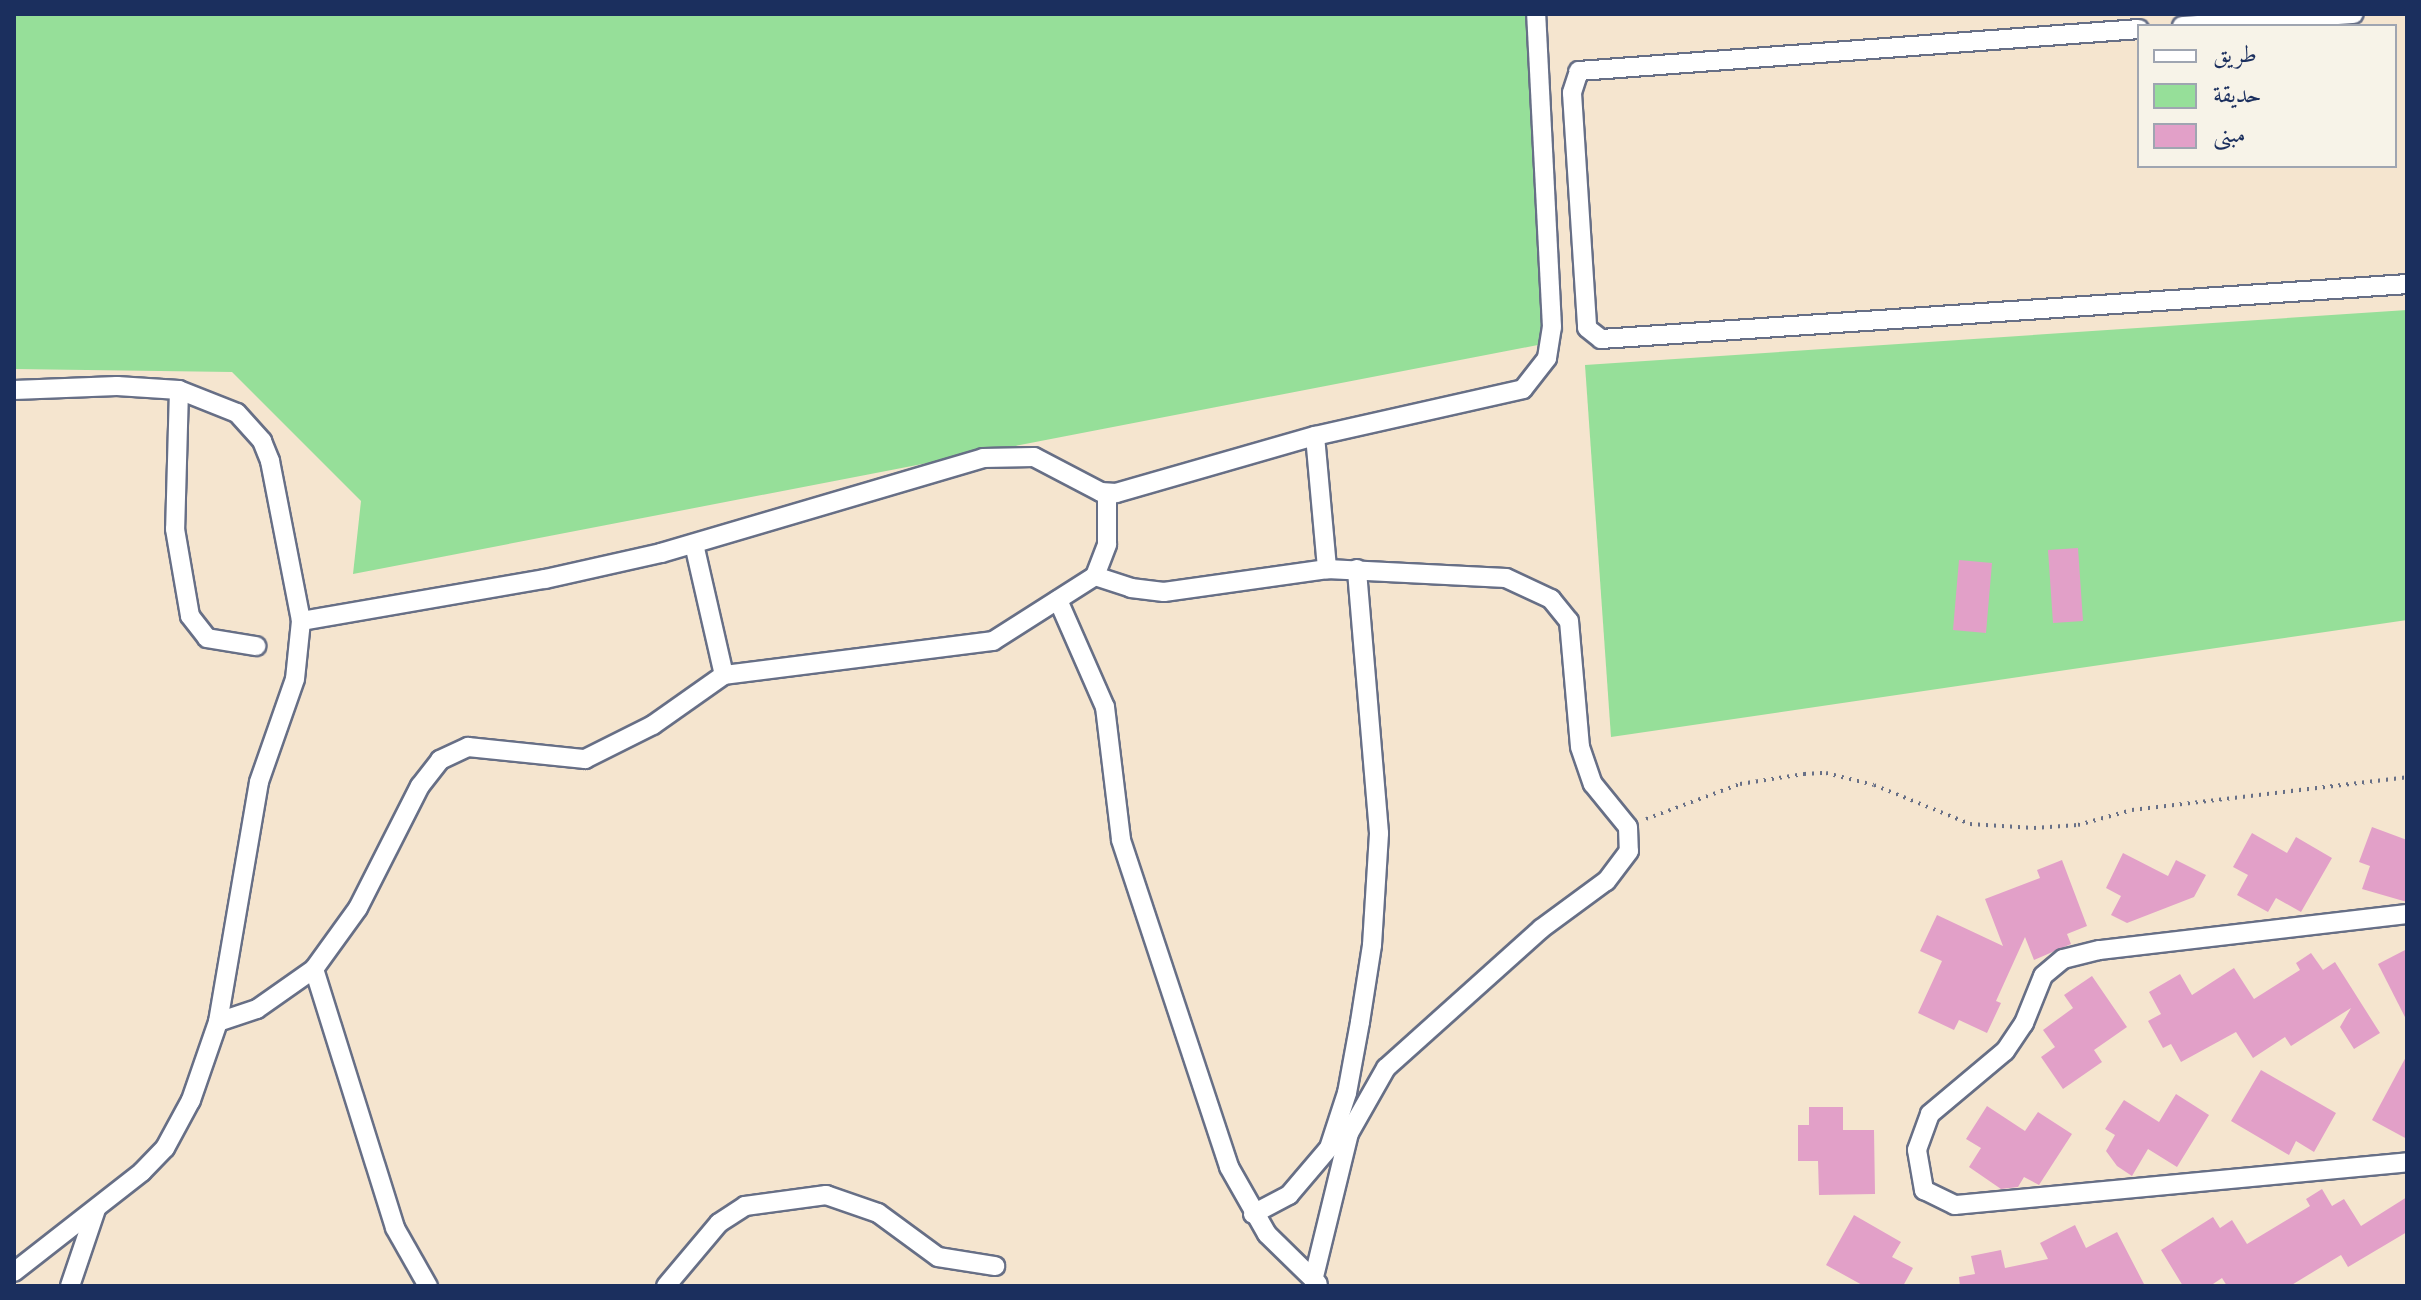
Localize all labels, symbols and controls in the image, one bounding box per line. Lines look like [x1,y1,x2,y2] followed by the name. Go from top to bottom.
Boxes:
[2137,24,2397,168] legend
[2213,39,2257,73] text: طريق
[2213,79,2262,113] text: حديقة
[2213,119,2246,153] text: مبنى

